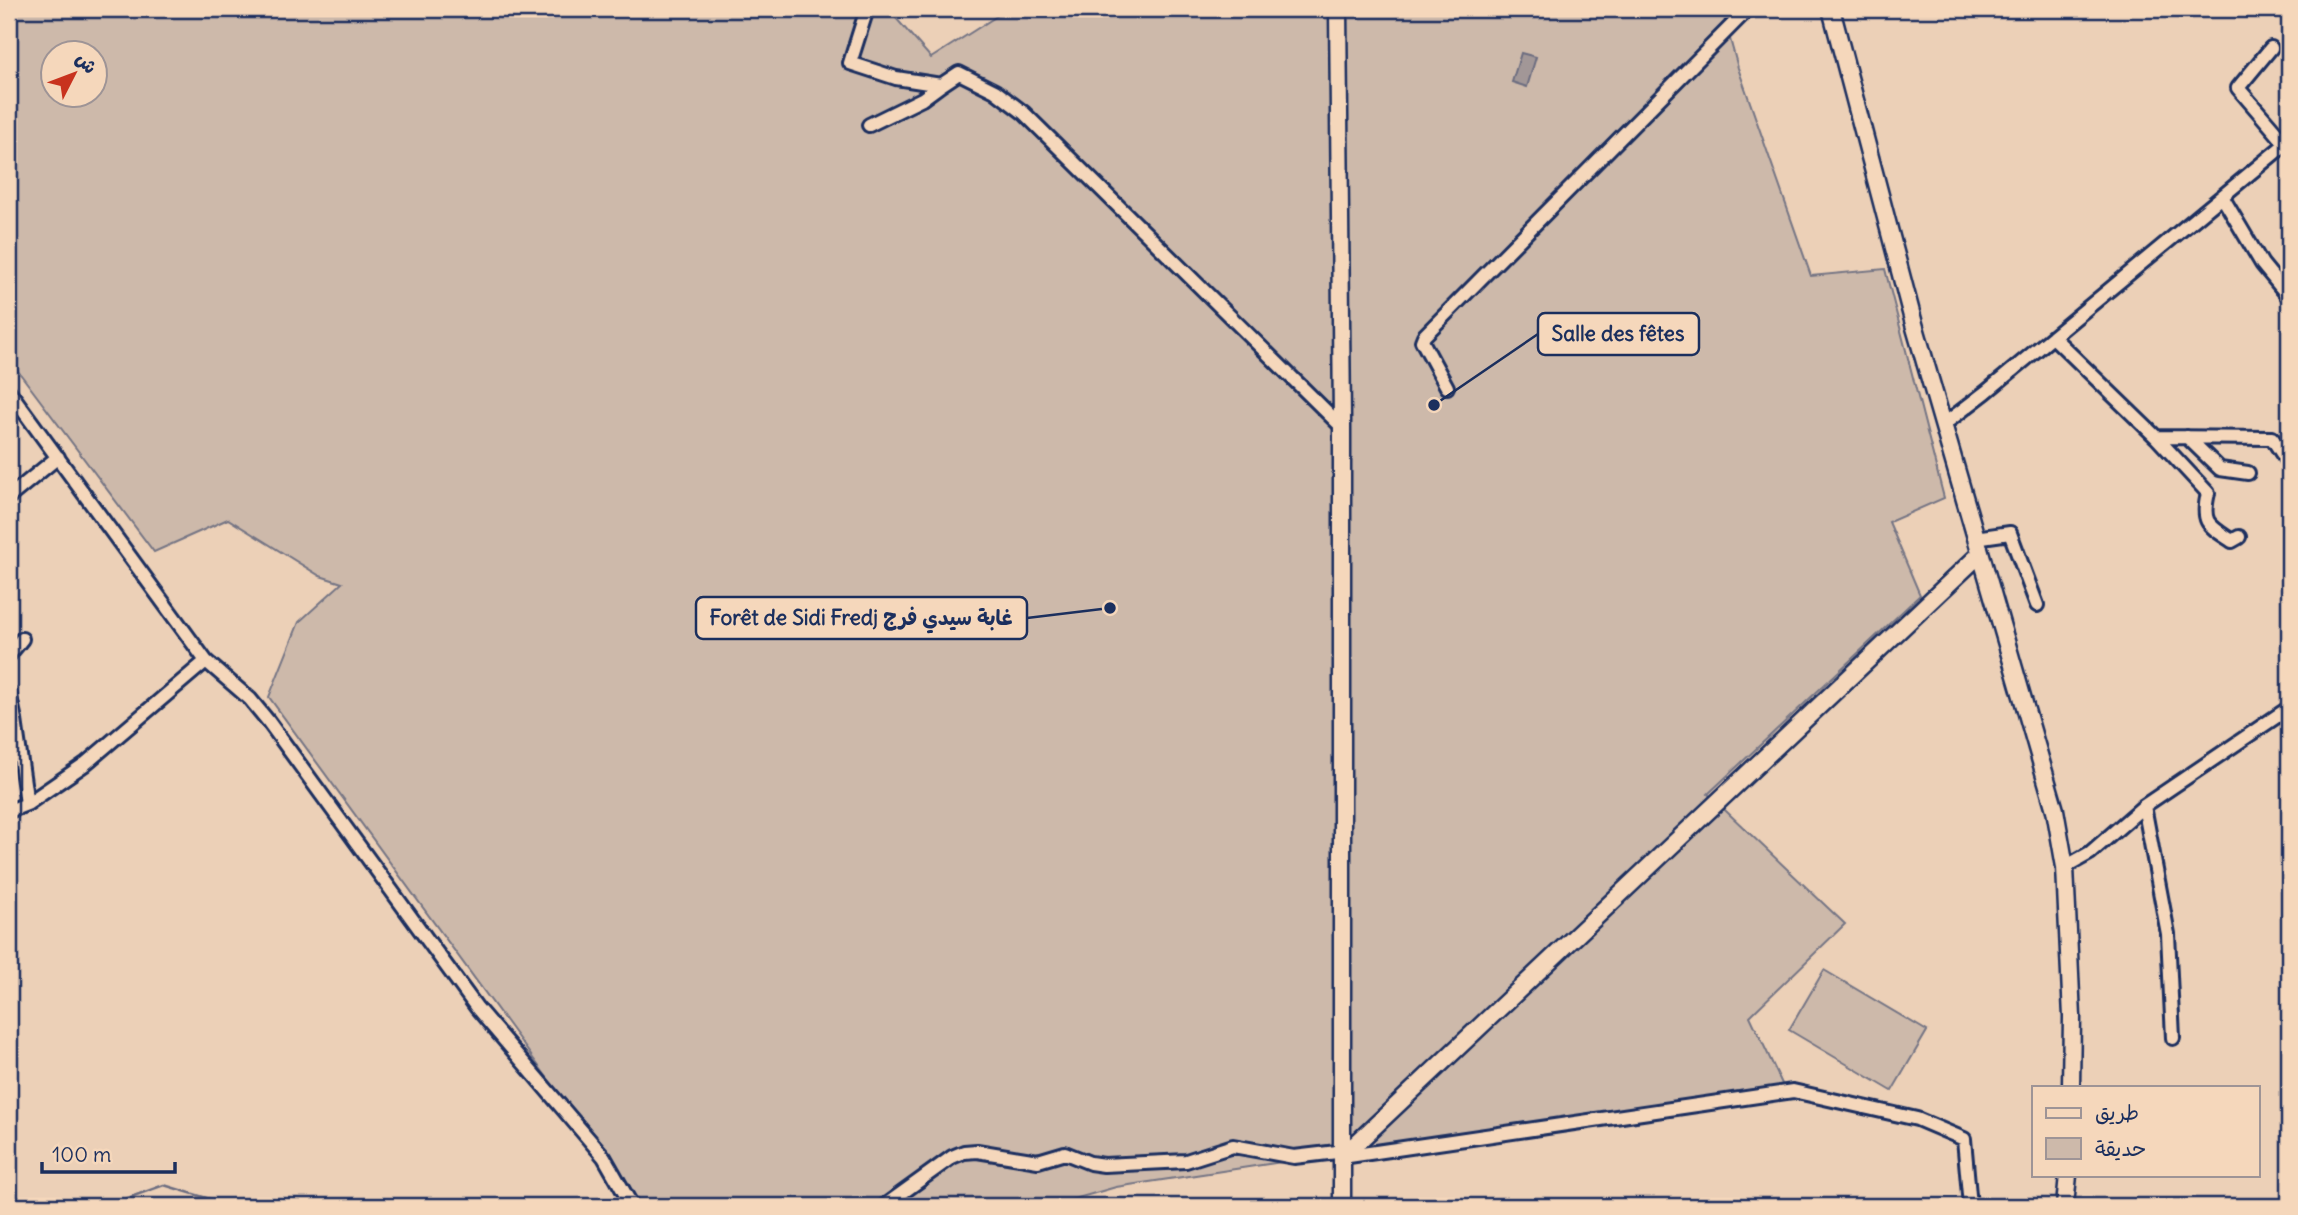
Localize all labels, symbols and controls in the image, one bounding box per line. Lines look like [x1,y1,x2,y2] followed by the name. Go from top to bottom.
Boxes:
[38,38,108,108] north arrow
[71,47,103,78] text: ش
[1538,313,1699,355] callout: Salle des fêtes
[1552,320,1685,347] text: Salle des fêtes
[696,597,1027,639] callout: Forêt de Sidi Fredj غابة سيدي فرج
[710,604,1013,634] text: Forêt de Sidi Fredj غابة سيدي فرج
[2032,1086,2260,1176] legend
[2095,1099,2139,1126] text: طريق
[42,1131,175,1175] scale bar
[2095,1135,2146,1162] text: حديقة
[52,1141,111,1168] text: 100 m

